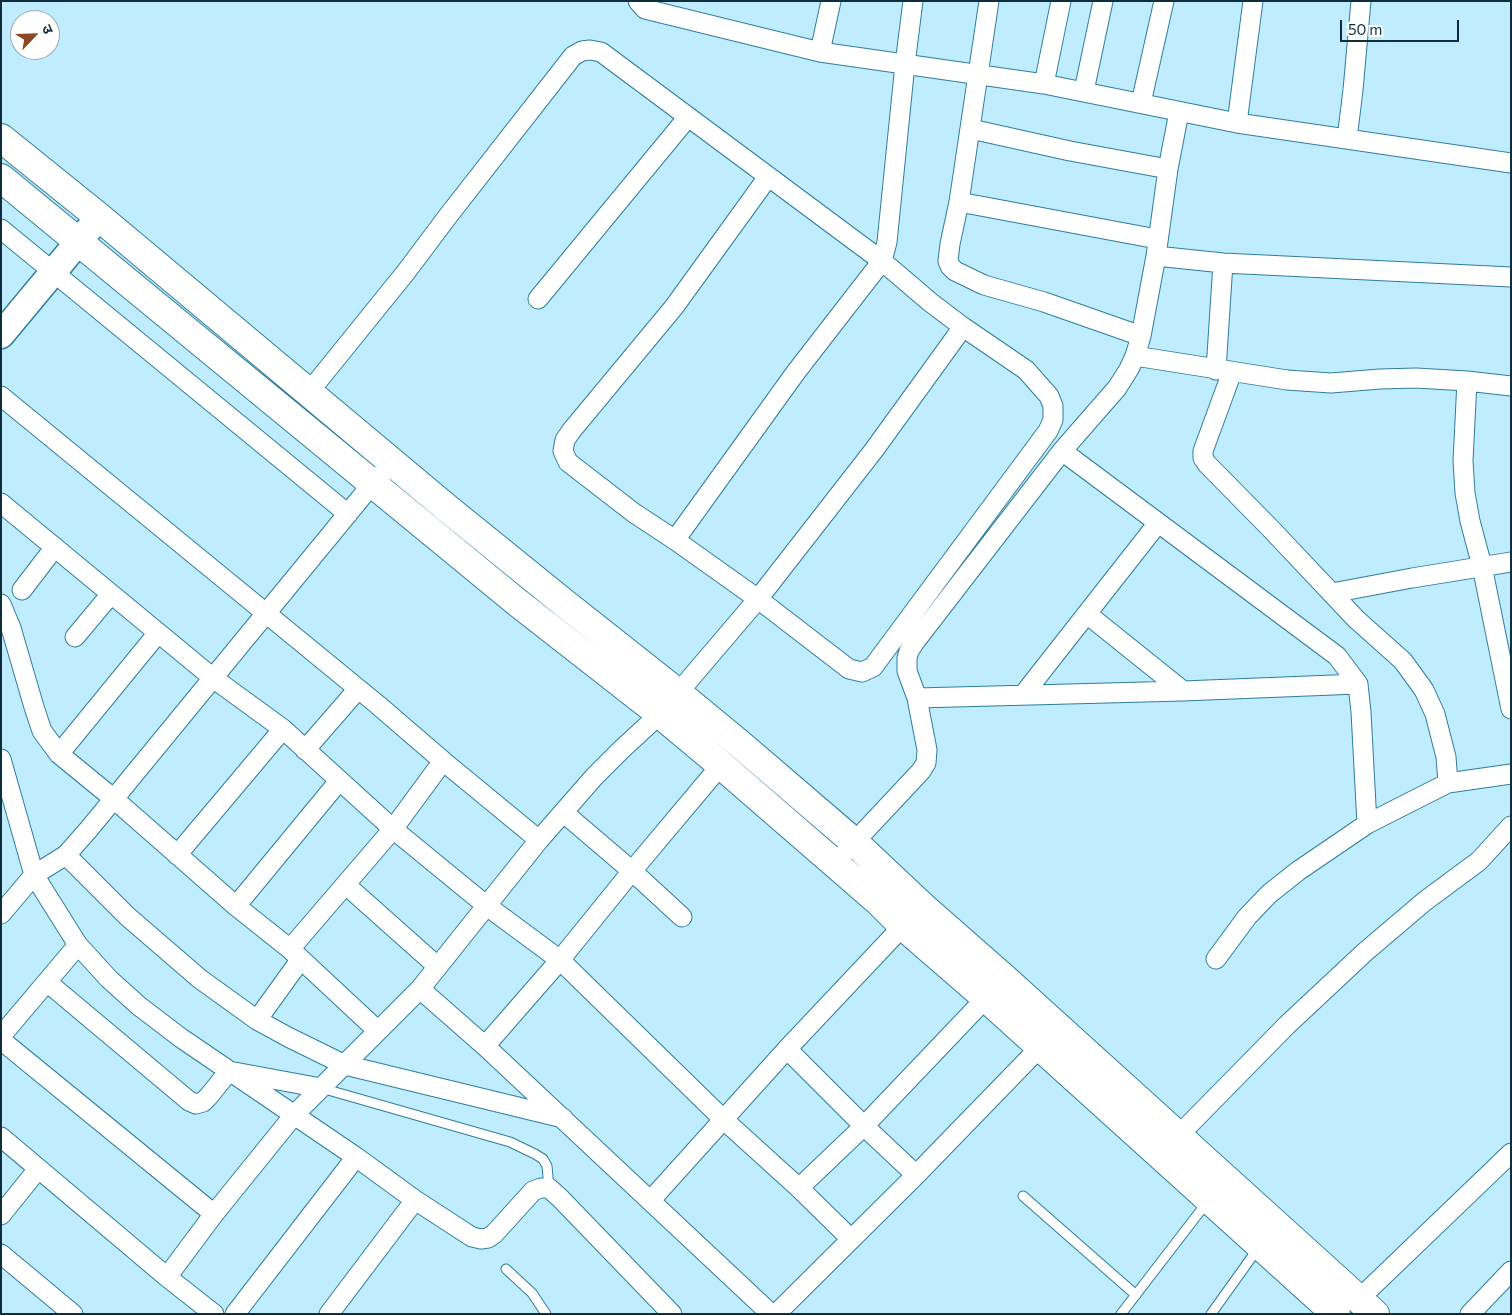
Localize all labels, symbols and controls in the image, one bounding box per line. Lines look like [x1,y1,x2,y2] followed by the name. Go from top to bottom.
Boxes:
[10,10,60,60] north arrow
[1342,10,1461,42] scale bar
[1348,20,1382,38] text: 50 m
[39,22,58,36] text: उ

